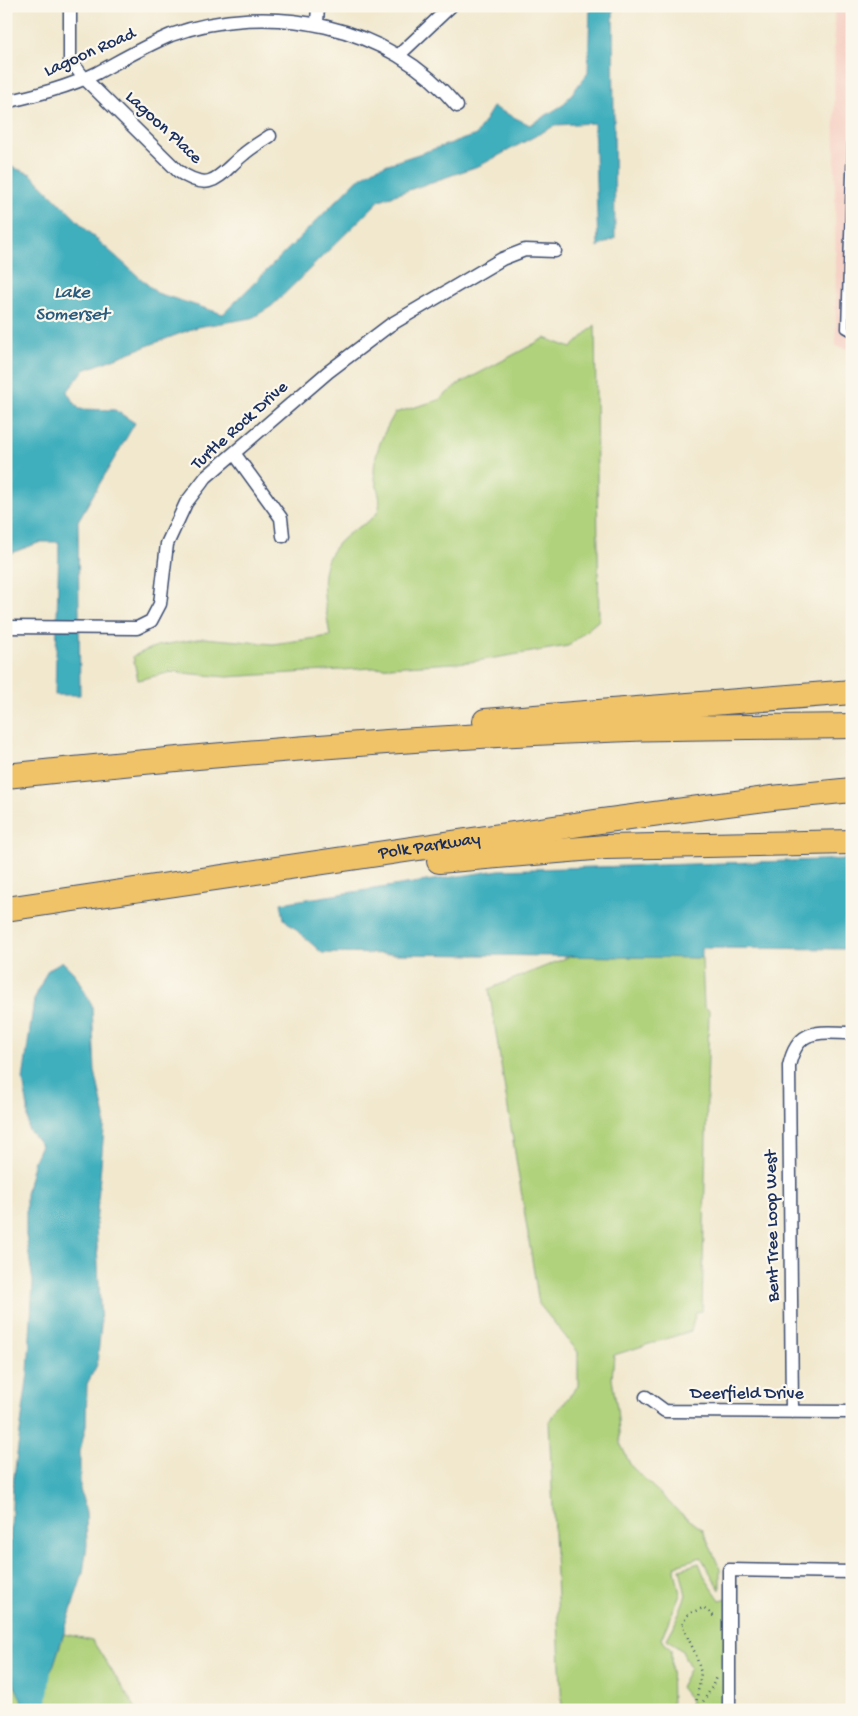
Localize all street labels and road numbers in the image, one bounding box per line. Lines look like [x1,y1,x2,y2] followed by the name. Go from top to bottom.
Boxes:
[41,23,140,82] street label: Lagoon Road
[120,87,206,169] street label: Lagoon Place
[187,377,293,476] street label: Turtle Rock Drive
[376,828,482,864] street label: Polk Parkway
[761,1148,785,1303] street label: Bent Tree Loop West
[689,1384,804,1405] street label: Deerfield Drive

